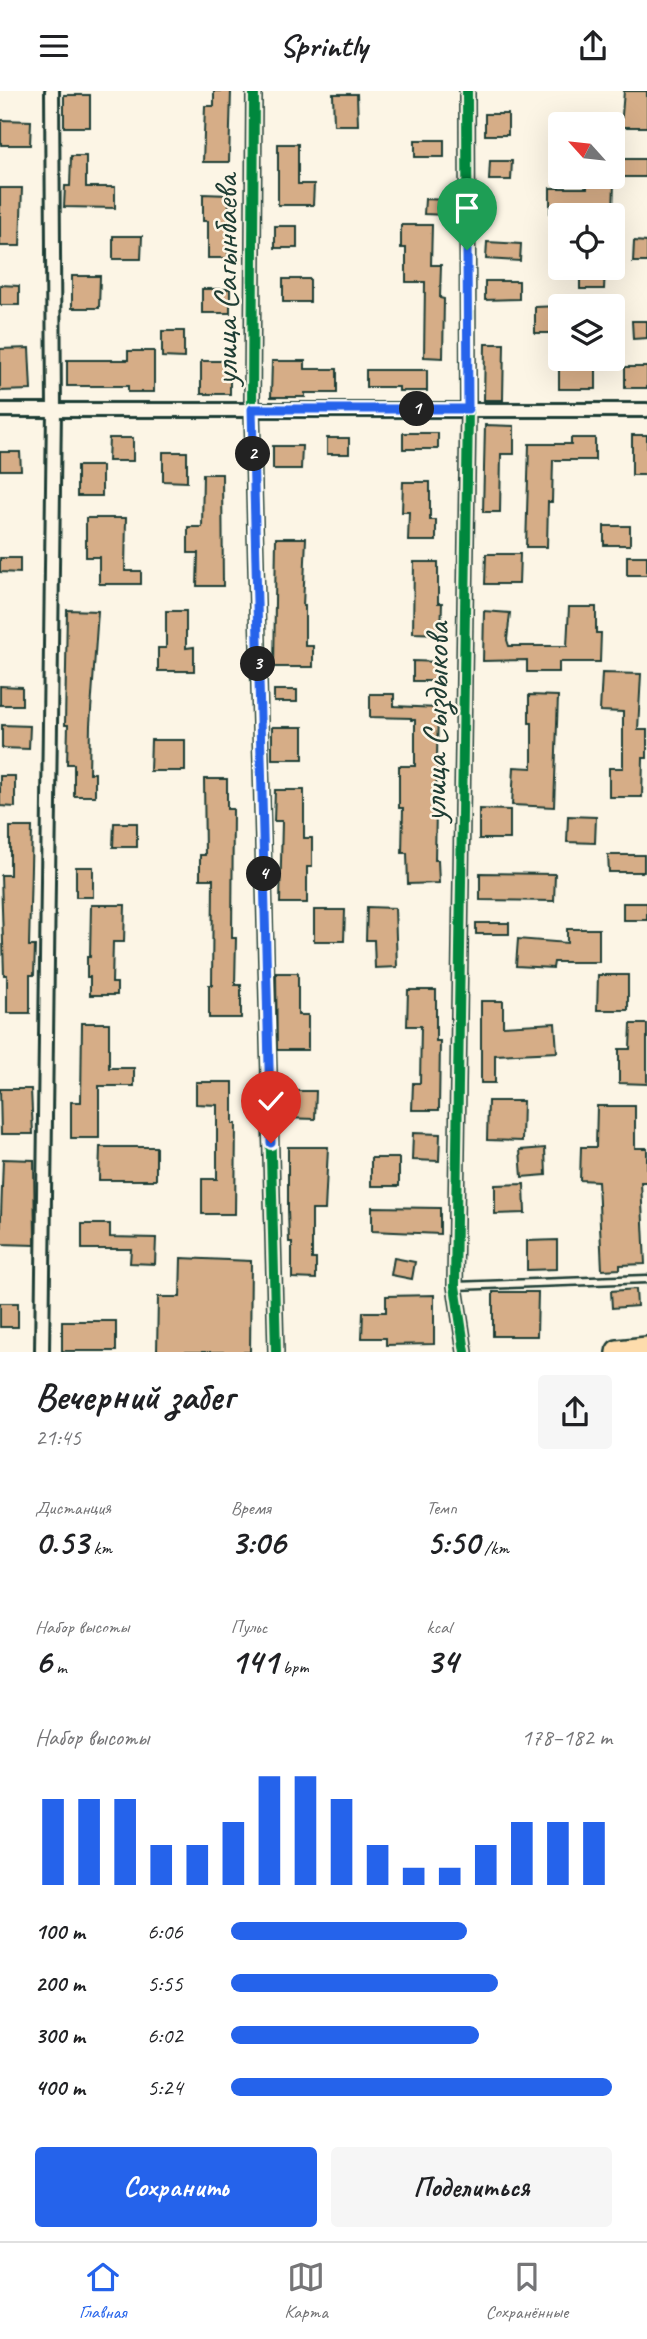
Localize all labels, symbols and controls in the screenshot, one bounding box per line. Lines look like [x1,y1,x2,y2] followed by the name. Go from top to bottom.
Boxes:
[280,25,367,66] text: Sprintly
[35,27,73,65] icon: menu
[574,27,612,65] icon: share
[548,112,625,189] north arrow
[548,112,625,371] map controls
[203,172,248,388] street label: улица Сагынбаева
[437,178,497,250] pin
[448,189,486,227] icon: arrive
[548,203,625,280] button: locate
[548,294,625,371] button: layers
[400,391,434,427] pin: 1
[412,396,421,420] text: 1
[236,437,270,471] pin: 2
[248,441,257,465] text: 2
[411,620,460,824] street label: улица Сыздыкова
[240,647,276,681] pin: 3
[253,651,262,675] text: 3
[246,857,282,891] pin: 4
[259,861,268,885] text: 4
[241,1071,301,1143] pin
[252,1082,290,1120] icon: check
[35,1373,234,1420] text: Вечерний забег
[538,1375,612,1449] button: share
[35,1423,81,1452] text: 21:45
[35,1496,111,1520] text: Дистанция
[231,1496,271,1520] text: Время
[426,1496,457,1520] text: Темп
[35,1520,89,1565] text: 0.53
[231,1520,286,1565] text: 3:06
[426,1520,479,1565] text: 5:50
[89,1536,112,1560] text: km
[479,1536,509,1560] text: /km
[35,1615,129,1639] text: Набор высоты
[231,1615,267,1639] text: Пульс
[426,1615,451,1639] text: kcal
[35,1639,52,1684] text: 6
[231,1639,278,1684] text: 141
[426,1639,458,1684] text: 34
[52,1655,67,1679] text: m
[278,1655,309,1679] text: bpm
[35,1723,149,1752] text: Набор высоты
[521,1723,612,1752] text: 178–182 m
[35,1917,85,1946] text: 100 m
[147,1917,183,1946] text: 6:06
[35,1969,85,1998] text: 200 m
[147,1969,183,1998] text: 5:55
[35,2021,85,2050] text: 300 m
[147,2021,183,2050] text: 6:02
[35,2073,85,2102] text: 400 m
[147,2073,183,2102] text: 5:24
[35,2147,317,2227] button: Сохранить
[331,2147,612,2227] button: Поделиться
[79,2258,127,2324] tab: Главная
[284,2258,328,2324] tab: Карта
[486,2258,568,2324] tab: Сохранённые

